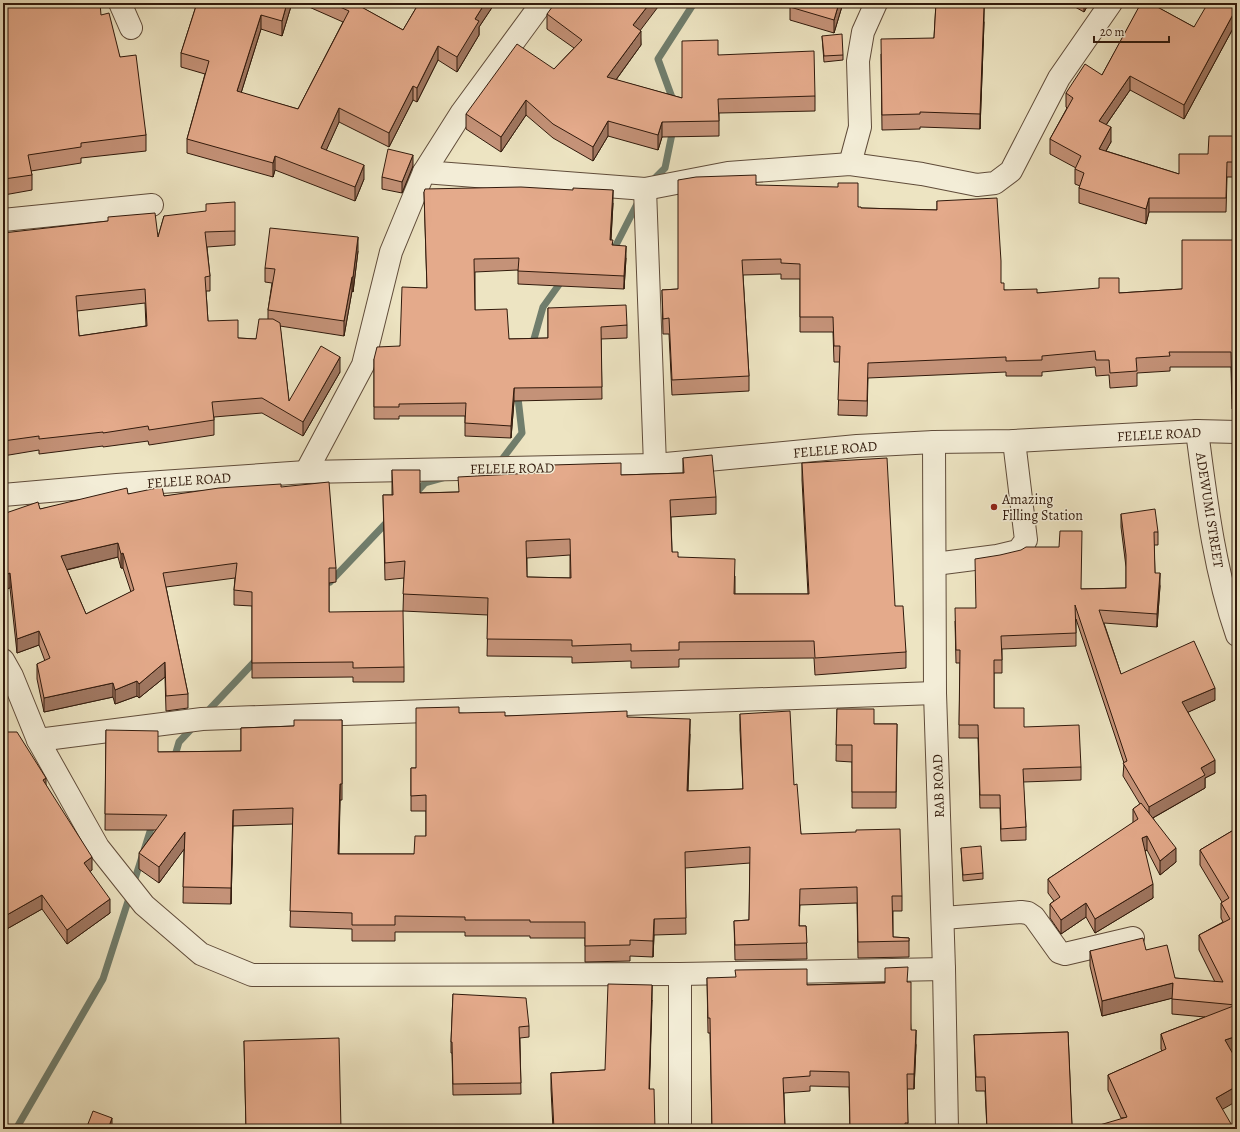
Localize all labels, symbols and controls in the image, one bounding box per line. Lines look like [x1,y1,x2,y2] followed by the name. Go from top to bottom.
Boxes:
[1094,18,1169,44] scale bar
[1100,24,1124,40] text: 20 m
[1116,423,1202,446] street label: FELELE ROAD
[792,436,878,463] street label: FELELE ROAD
[1191,450,1228,569] street label: ADEWUMI STREET
[470,458,555,479] street label: FELELE ROAD
[146,468,232,493] street label: FELELE ROAD
[1001,490,1083,525] place label: Amazing Filling Station
[989,502,999,512] marker: Amazing Filling Station
[928,754,949,818] street label: RAB ROAD

